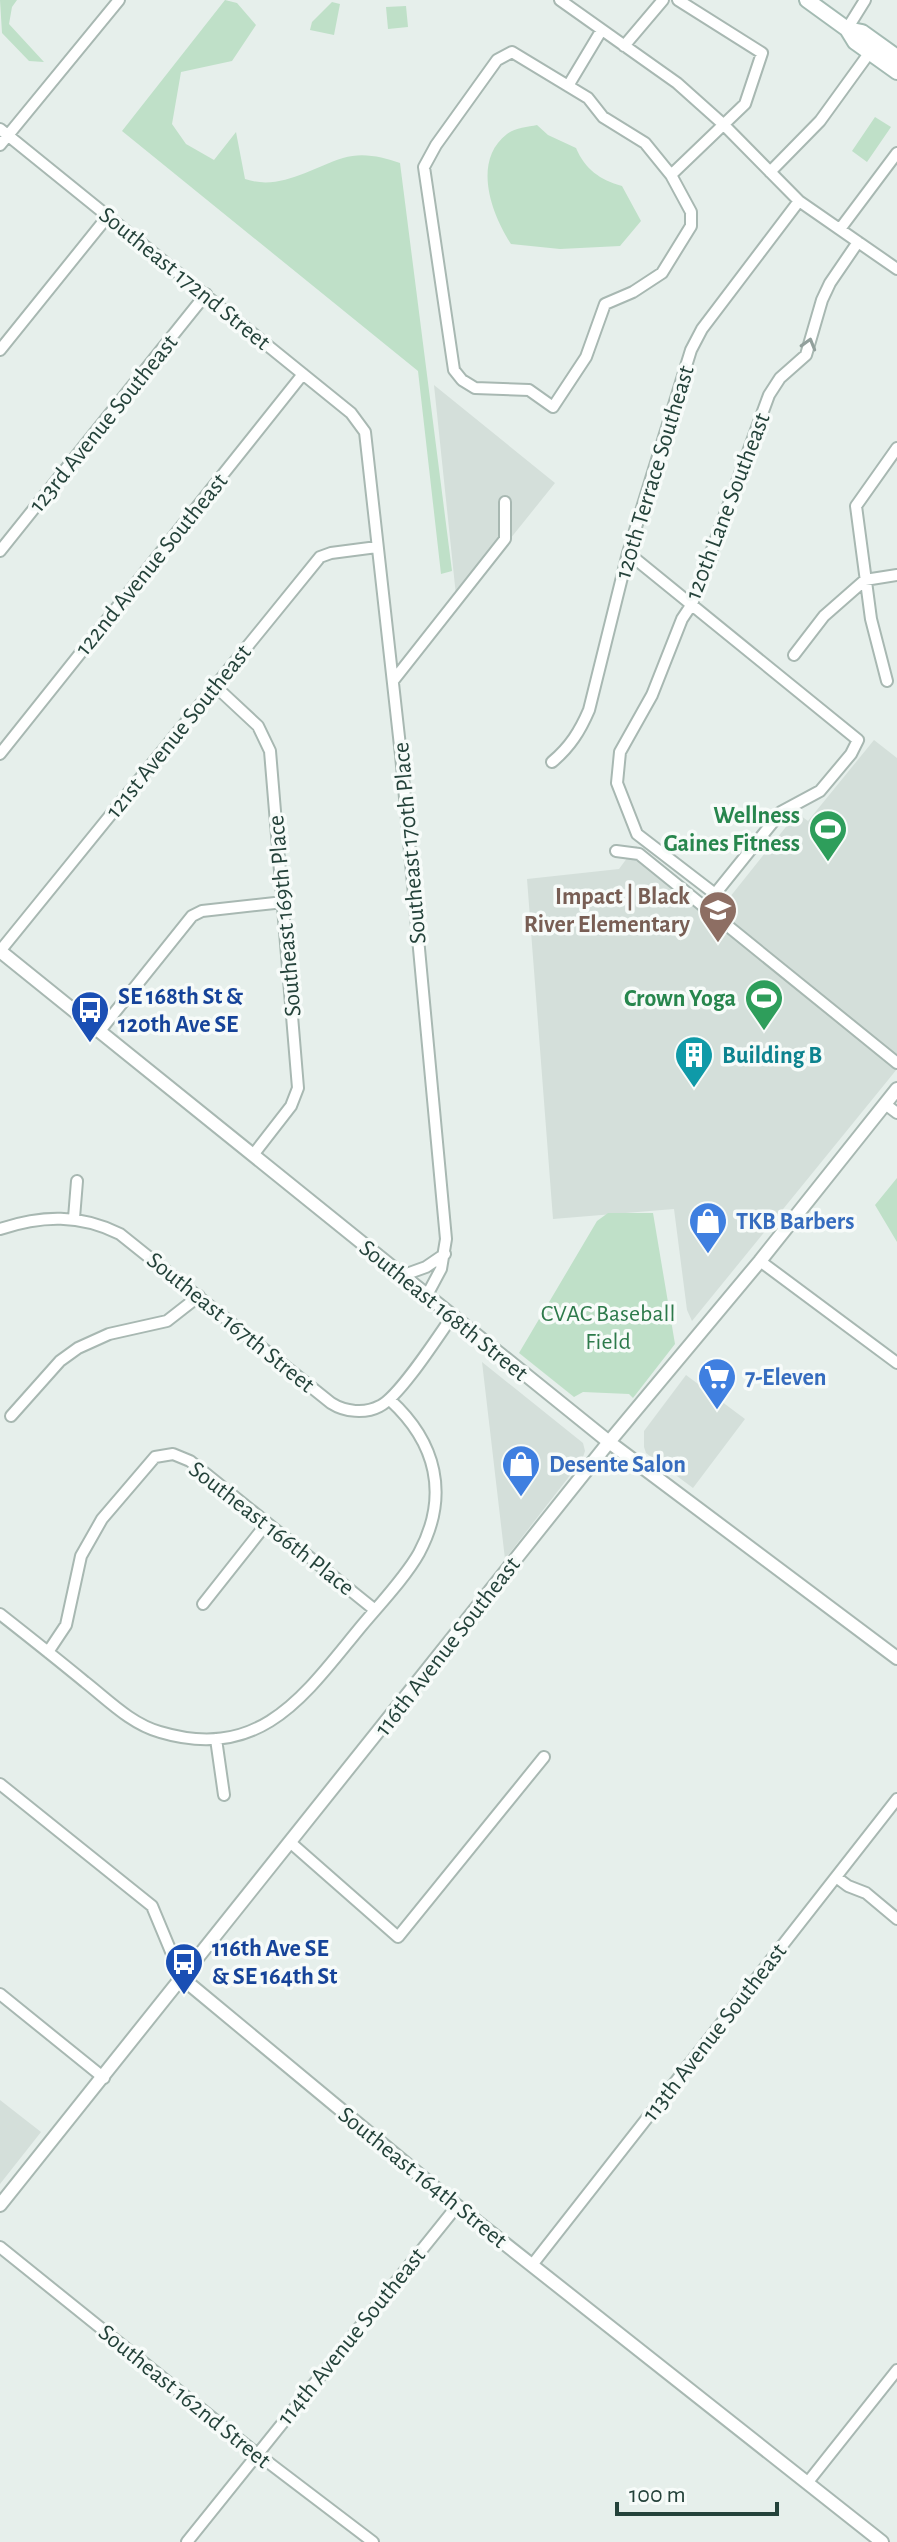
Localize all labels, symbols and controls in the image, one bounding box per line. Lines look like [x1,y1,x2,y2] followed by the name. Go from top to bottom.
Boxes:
[94,203,275,355] street label: Southeast 172nd Street
[25,330,183,517] street label: 123rd Avenue Southeast
[799,338,816,351] one-way arrow
[611,363,699,582] street label: 120th Terrace Southeast
[681,409,775,603] street label: 120th Lane Southeast
[71,469,233,660] street label: 122nd Avenue Southeast
[102,640,256,823] street label: 121st Avenue Southeast
[389,741,431,945] street label: Southeast 170th Place
[663,804,800,856] place label: Wellness Gaines Fitness
[807,808,849,863] sports icon: Wellness Gaines Fitness
[264,814,306,1018] street label: Southeast 169th Place
[524,883,690,937] place label: Impact | Black River Elementary
[697,889,739,944] school or university icon: Impact | Black River Elementary
[743,977,785,1032] sports icon: Crown Yoga
[118,985,243,1037] place label: SE 168th St & 120th Ave SE
[624,987,736,1011] place label: Crown Yoga
[69,989,111,1044] bus stop icon: SE 168th St & 120th Ave SE
[673,1034,715,1089] building icon: Building B
[722,1044,822,1068] place label: Building B
[687,1200,729,1255] shop icon: TKB Barbers
[736,1210,854,1234] place label: TKB Barbers
[355,1236,532,1386] street label: Southeast 168th Street
[142,1248,319,1398] street label: Southeast 167th Street
[541,1302,675,1354] park label: CVAC Baseball Field
[696,1356,738,1411] supermarket icon: 7-Eleven
[745,1366,826,1390] place label: 7-Eleven
[500,1443,542,1498] shop icon: Desente Salon
[549,1453,686,1477] place label: Desente Salon
[184,1457,358,1601] street label: Southeast 166th Place
[371,1552,525,1740] street label: 116th Avenue Southeast
[212,1937,337,1989] place label: 116th Ave SE & SE 164th St
[638,1939,792,2126] street label: 113th Avenue Southeast
[163,1941,205,1996] bus stop icon: 116th Ave SE & SE 164th St
[333,2103,512,2253] street label: Southeast 164th Street
[273,2243,430,2430] street label: 114th Avenue Southeast
[94,2320,275,2473] street label: Southeast 162nd Street
[617,2466,777,2516] scale bar
[629,2483,686,2507] text: 100 m

